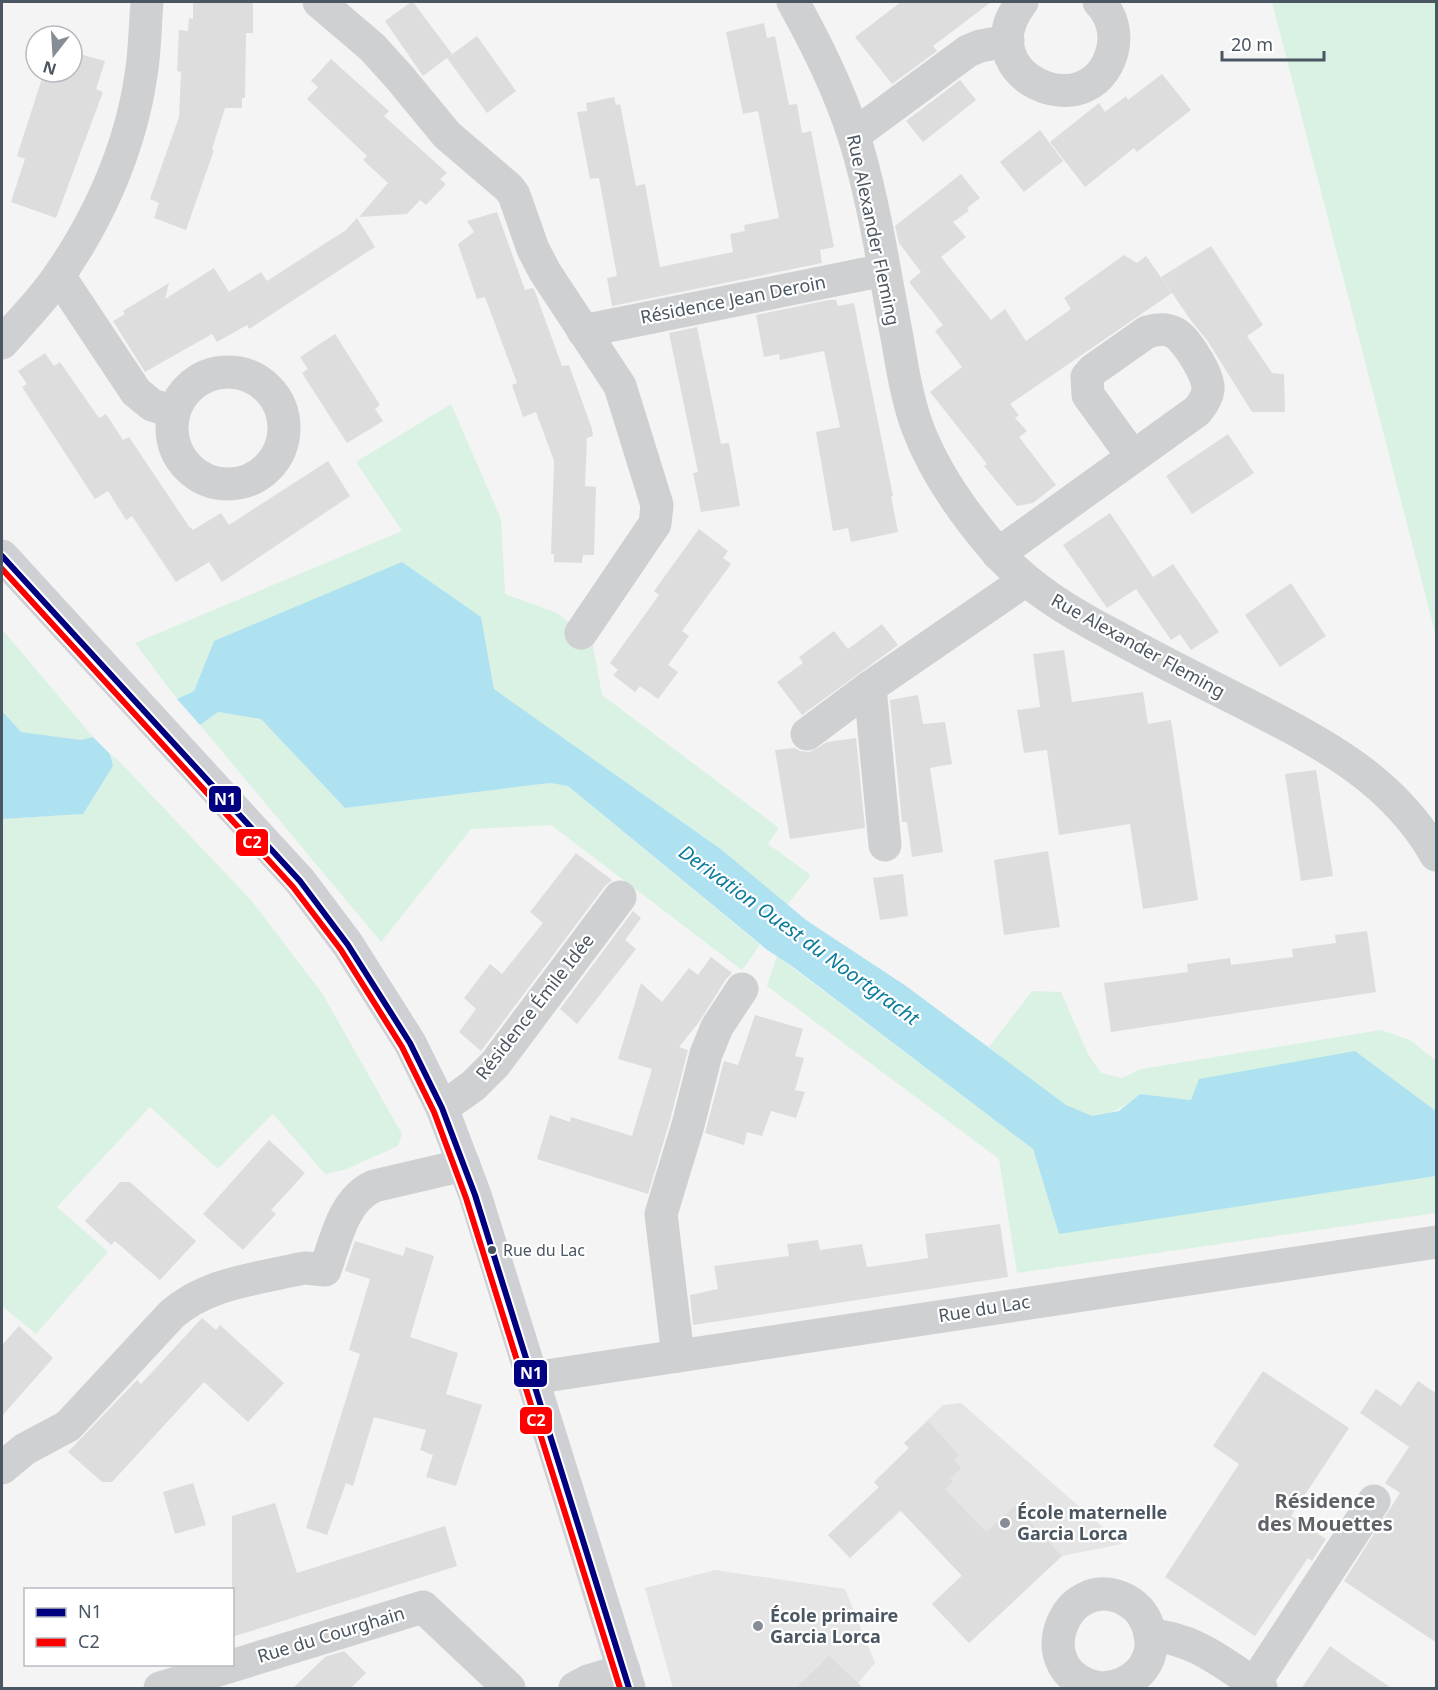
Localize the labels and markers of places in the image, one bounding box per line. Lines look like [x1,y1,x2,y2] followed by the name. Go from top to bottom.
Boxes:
[503,1239,585,1261] place label: Rue du Lac
[486,1244,498,1256] marker: Rue du Lac
[1017,1500,1167,1545] place label: École maternelle Garcia Lorca
[998,1516,1012,1530] marker: École maternelle Garcia Lorca
[770,1603,898,1648] place label: École primaire Garcia Lorca
[751,1619,765,1633] marker: École primaire Garcia Lorca

